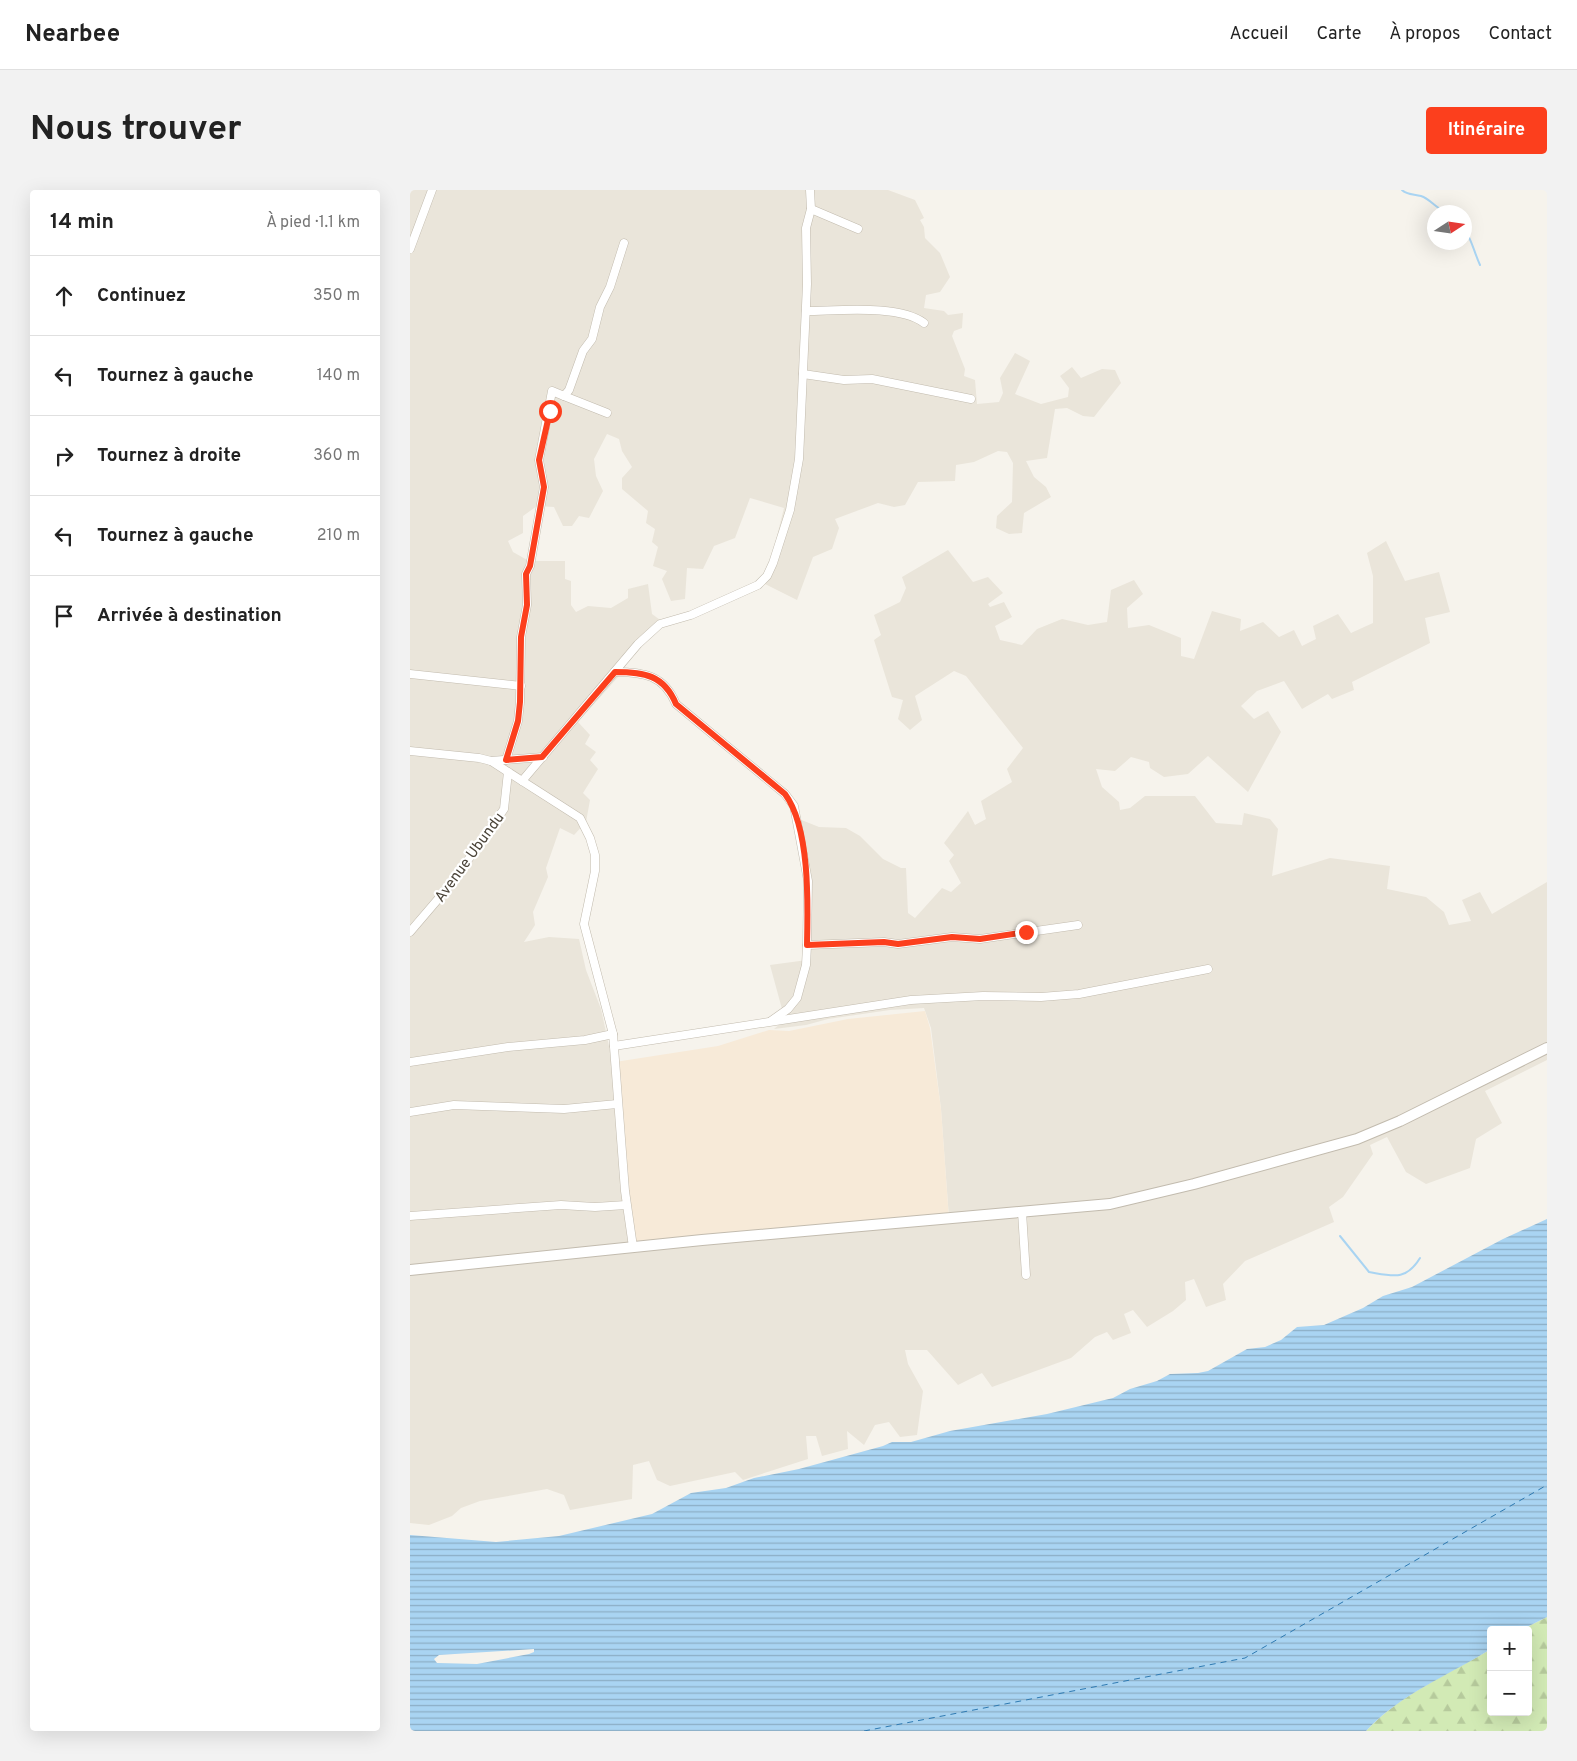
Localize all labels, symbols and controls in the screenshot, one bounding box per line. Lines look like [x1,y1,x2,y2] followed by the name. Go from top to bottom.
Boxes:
[25,20,120,50] text: Nearbee
[1229,23,1288,46] text: Accueil
[1316,23,1361,46] text: Carte
[1389,23,1460,46] text: À propos
[1488,23,1552,46] text: Contact
[1426,107,1547,154] button: Itinéraire
[30,108,242,152] text: Nous trouver
[1427,205,1472,250] north arrow
[50,209,114,236] text: 14 min
[266,213,360,233] text: À pied · 1.1 km
[50,282,78,310] icon: ahead
[97,284,186,308] text: Continuez
[313,286,360,306] text: 350 m
[50,362,78,390] icon: left
[97,364,254,388] text: Tournez à gauche
[317,366,360,386] text: 140 m
[539,400,562,423] route start
[50,442,78,470] icon: right
[97,444,241,468] text: Tournez à droite
[313,446,360,466] text: 360 m
[50,522,78,550] icon: left
[97,524,254,548] text: Tournez à gauche
[317,526,360,546] text: 210 m
[50,602,78,630] icon: arrive
[97,604,282,628] text: Arrivée à destination
[431,809,509,907] street label: Avenue Ubundu
[1015,921,1038,944] route end
[1487,1626,1532,1716] map controls
[1487,1626,1532,1671] button: +
[1487,1671,1532,1716] button: −

